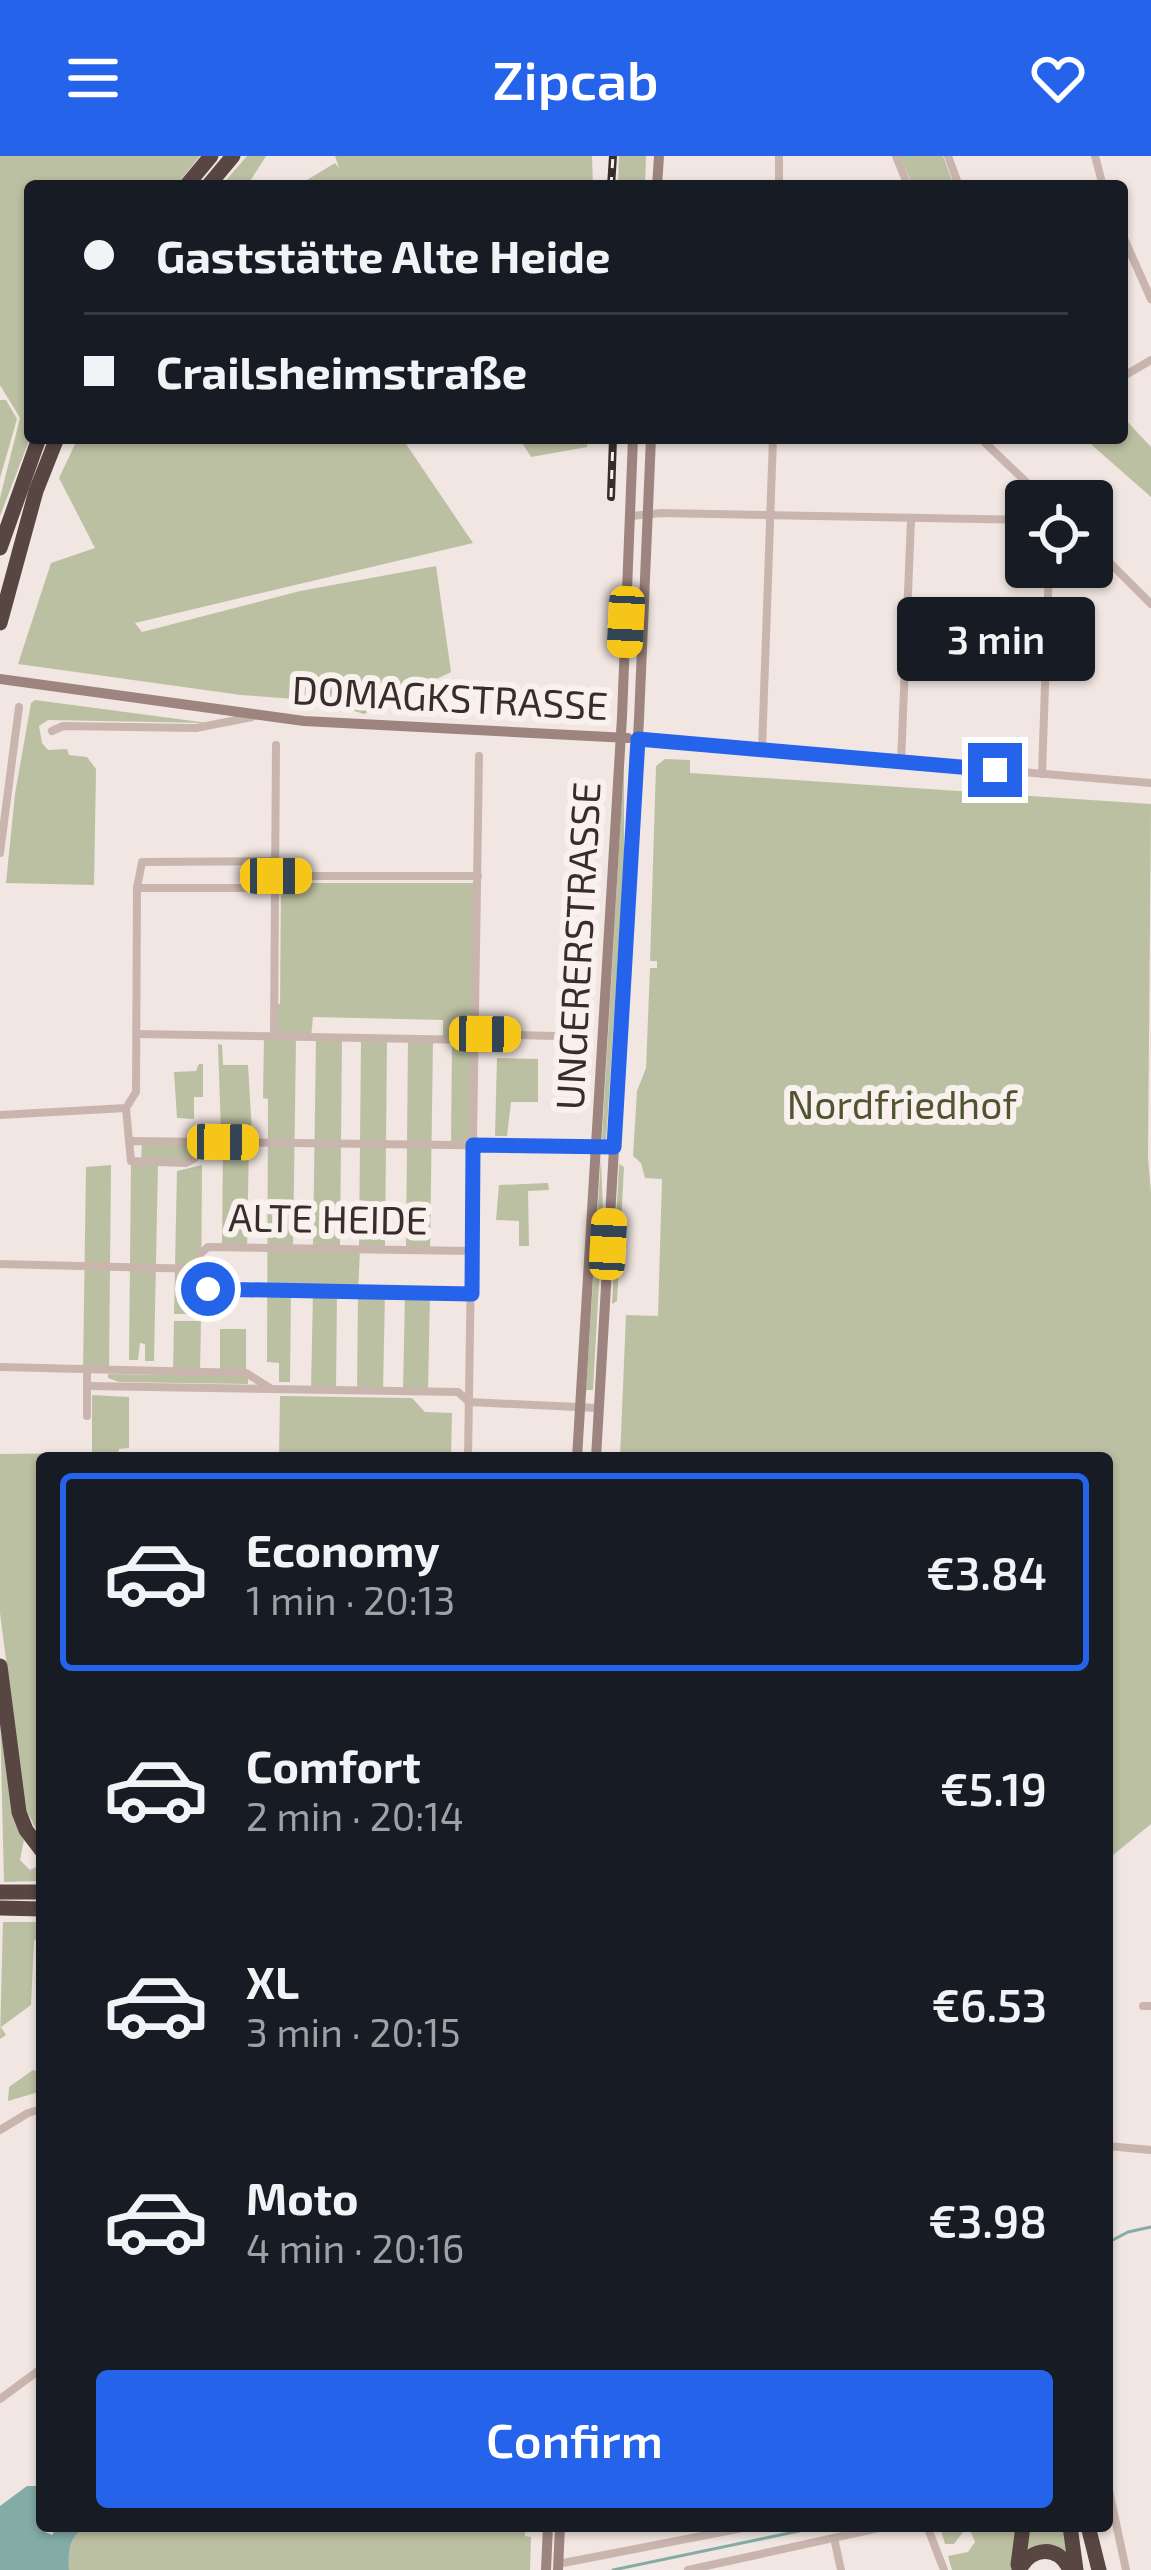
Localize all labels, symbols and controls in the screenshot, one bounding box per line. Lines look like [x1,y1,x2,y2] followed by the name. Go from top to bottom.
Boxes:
[60,45,126,111] icon: menu
[1025,45,1091,111] icon: heart
[492,46,659,111] text: Zipcab
[156,228,610,282] text: Gaststätte Alte Heide
[156,344,527,398] text: Crailsheimstraße
[1005,480,1113,588] map controls
[1005,480,1113,588] button: locate
[606,585,646,659] car
[896,596,1094,680] callout: 3 min
[947,615,1045,662] text: 3 min
[291,665,609,728] street label: DOMAGKSTRASSE
[968,743,1022,797] route end
[544,781,609,1111] street label: UNGERERSTRASSE
[240,858,312,894] car
[449,1015,521,1053] car
[787,1080,1018,1127] park label: Nordfriedhof
[187,1123,259,1161] car
[228,1192,428,1243] street label: ALTE HEIDE
[588,1207,628,1281] car
[181,1262,235,1316] route start
[102,1518,210,1626] icon: car
[246,1522,440,1576] text: Economy
[926,1545,1047,1599] text: €3.84
[246,1576,455,1623] text: 1 min · 20:13
[102,1734,210,1842] icon: car
[246,1738,421,1792] text: Comfort
[940,1761,1047,1815] text: €5.19
[246,1792,464,1839] text: 2 min · 20:14
[102,1950,210,2058] icon: car
[246,1954,299,2008] text: XL
[931,1977,1047,2031] text: €6.53
[246,2008,461,2055] text: 3 min · 20:15
[102,2166,210,2274] icon: car
[246,2170,359,2224] text: Moto
[928,2193,1047,2247] text: €3.98
[246,2224,464,2271] text: 4 min · 20:16
[96,2370,1053,2508] button: Confirm

